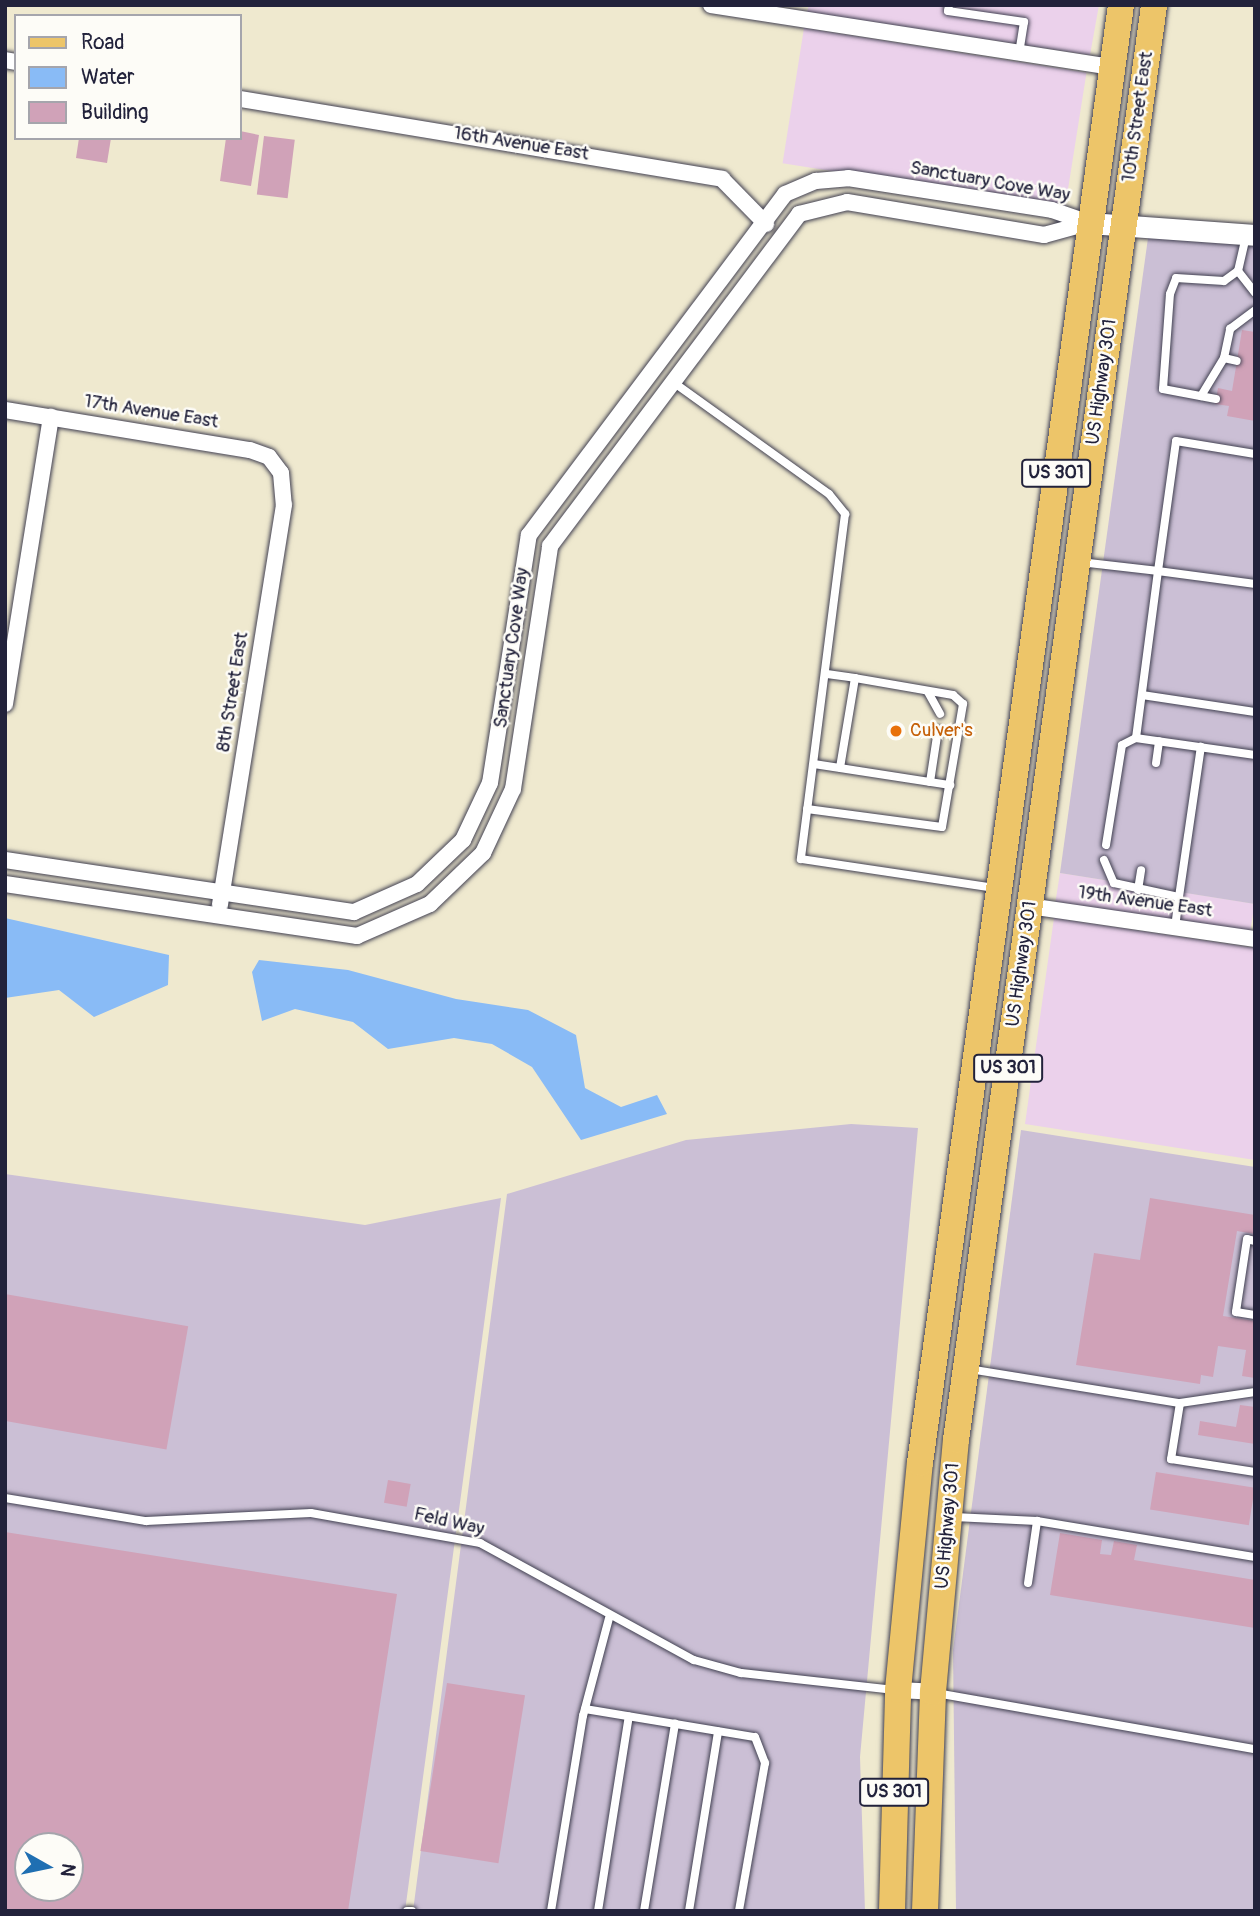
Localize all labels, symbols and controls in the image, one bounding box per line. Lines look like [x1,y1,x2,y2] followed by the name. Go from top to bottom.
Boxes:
[14,14,242,140] legend
[81,29,125,56] text: Road
[1118,50,1158,184] street label: 10th Street East
[81,64,134,91] text: Water
[81,99,148,126] text: Building
[452,122,590,166] street label: 16th Avenue East
[908,157,1072,207] street label: Sanctuary Cove Way
[1082,318,1122,446] street label: US Highway 301
[82,390,220,434] street label: 17th Avenue East
[1021,458,1091,488] road number: US 301
[489,566,535,730] street label: Sanctuary Cove Way
[212,631,254,753] street label: 8th Street East
[910,720,973,742] place label: Culver's
[888,723,904,739] marker: Culver's
[1076,881,1214,923] street label: 19th Avenue East
[1002,900,1042,1028] street label: US Highway 301
[973,1054,1043,1083] road number: US 301
[931,1462,965,1590] street label: US Highway 301
[412,1503,486,1541] street label: Feld Way
[859,1778,929,1806] road number: US 301
[14,1832,84,1902] north arrow
[55,1862,81,1878] text: N

